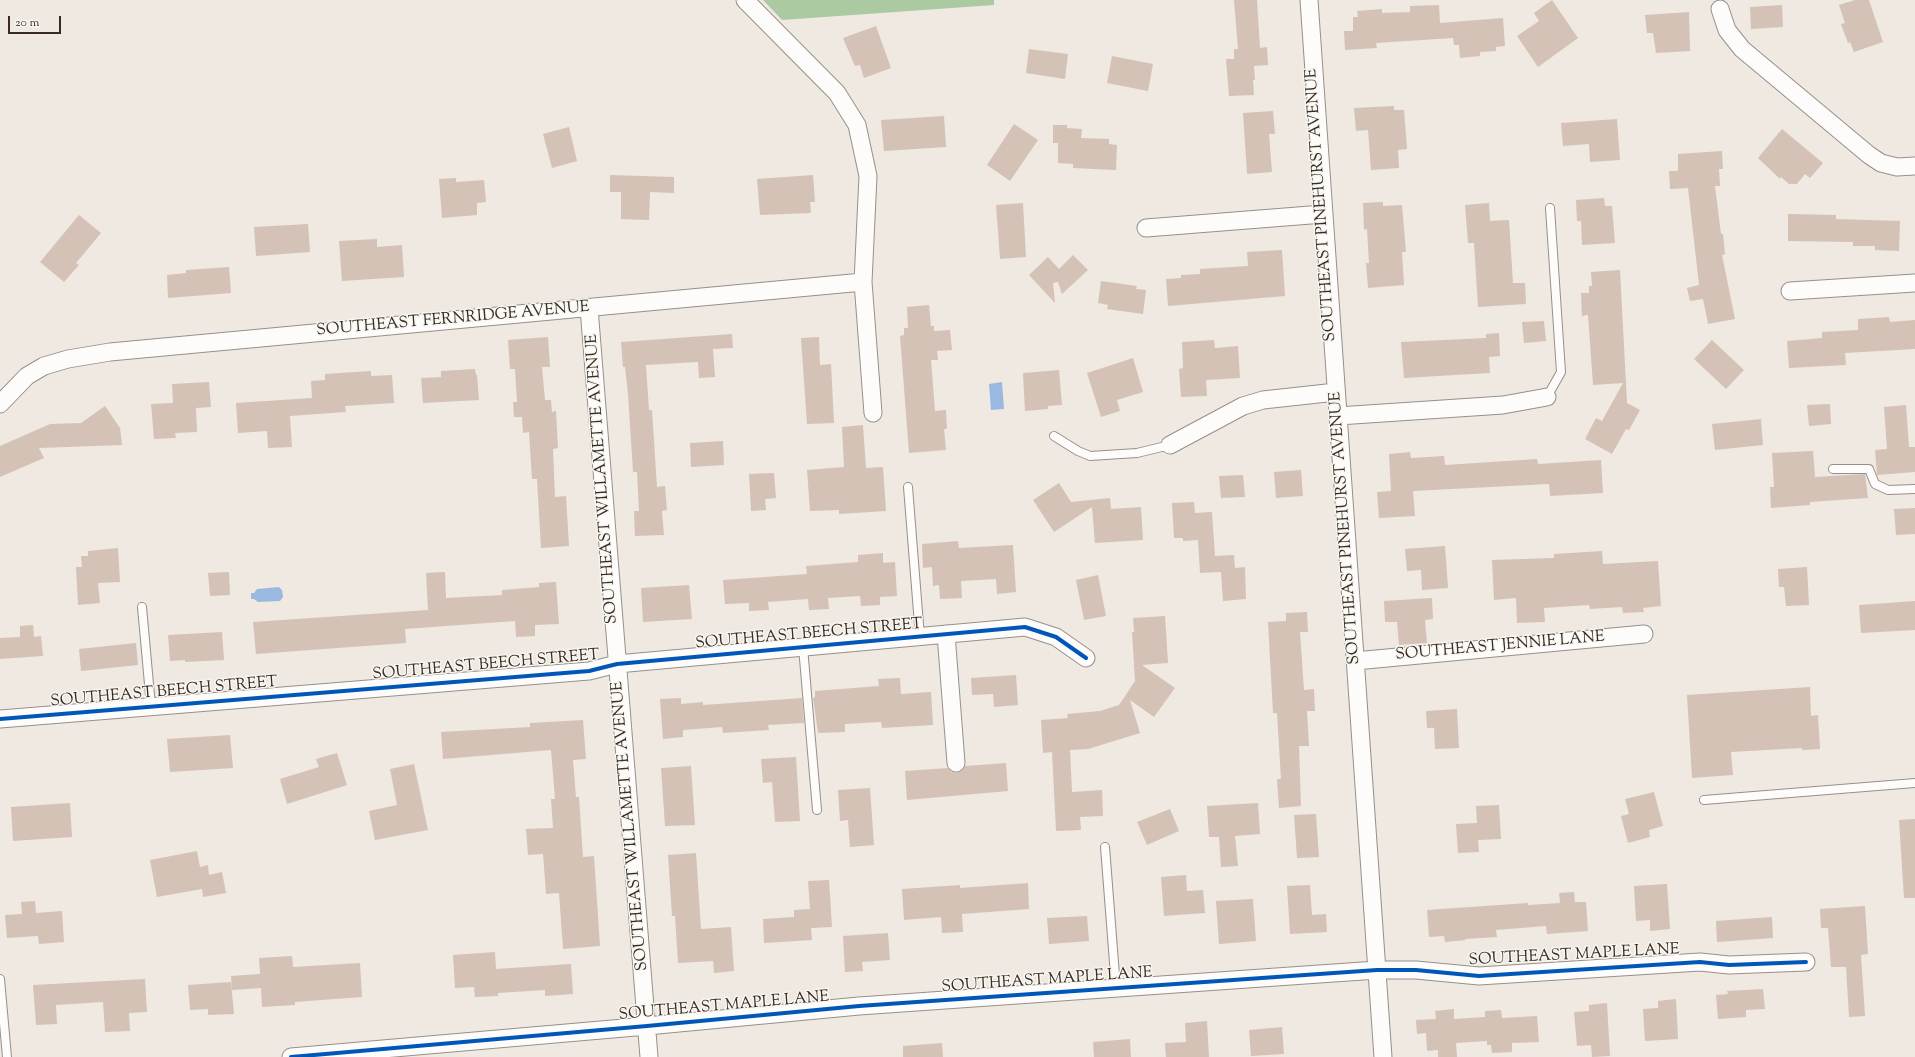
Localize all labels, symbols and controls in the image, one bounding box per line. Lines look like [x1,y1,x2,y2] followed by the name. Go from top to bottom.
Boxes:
[10,8,63,34] scale bar
[15,14,39,32] text: 20 m
[1303,68,1341,342] street label: SOUTHEAST PINEHURST AVENUE
[316,299,590,341] street label: SOUTHEAST FERNRIDGE AVENUE
[583,333,623,625] street label: SOUTHEAST WILLAMETTE AVENUE
[1327,391,1365,665] street label: SOUTHEAST PINEHURST AVENUE
[695,616,923,654] street label: SOUTHEAST BEECH STREET
[1395,628,1605,666] street label: SOUTHEAST JENNIE LANE
[372,647,600,685] street label: SOUTHEAST BEECH STREET
[50,674,278,712] street label: SOUTHEAST BEECH STREET
[609,680,653,972] street label: SOUTHEAST WILLAMETTE AVENUE
[1468,941,1680,971] street label: SOUTHEAST MAPLE LANE
[941,964,1153,998] street label: SOUTHEAST MAPLE LANE
[618,988,830,1026] street label: SOUTHEAST MAPLE LANE

